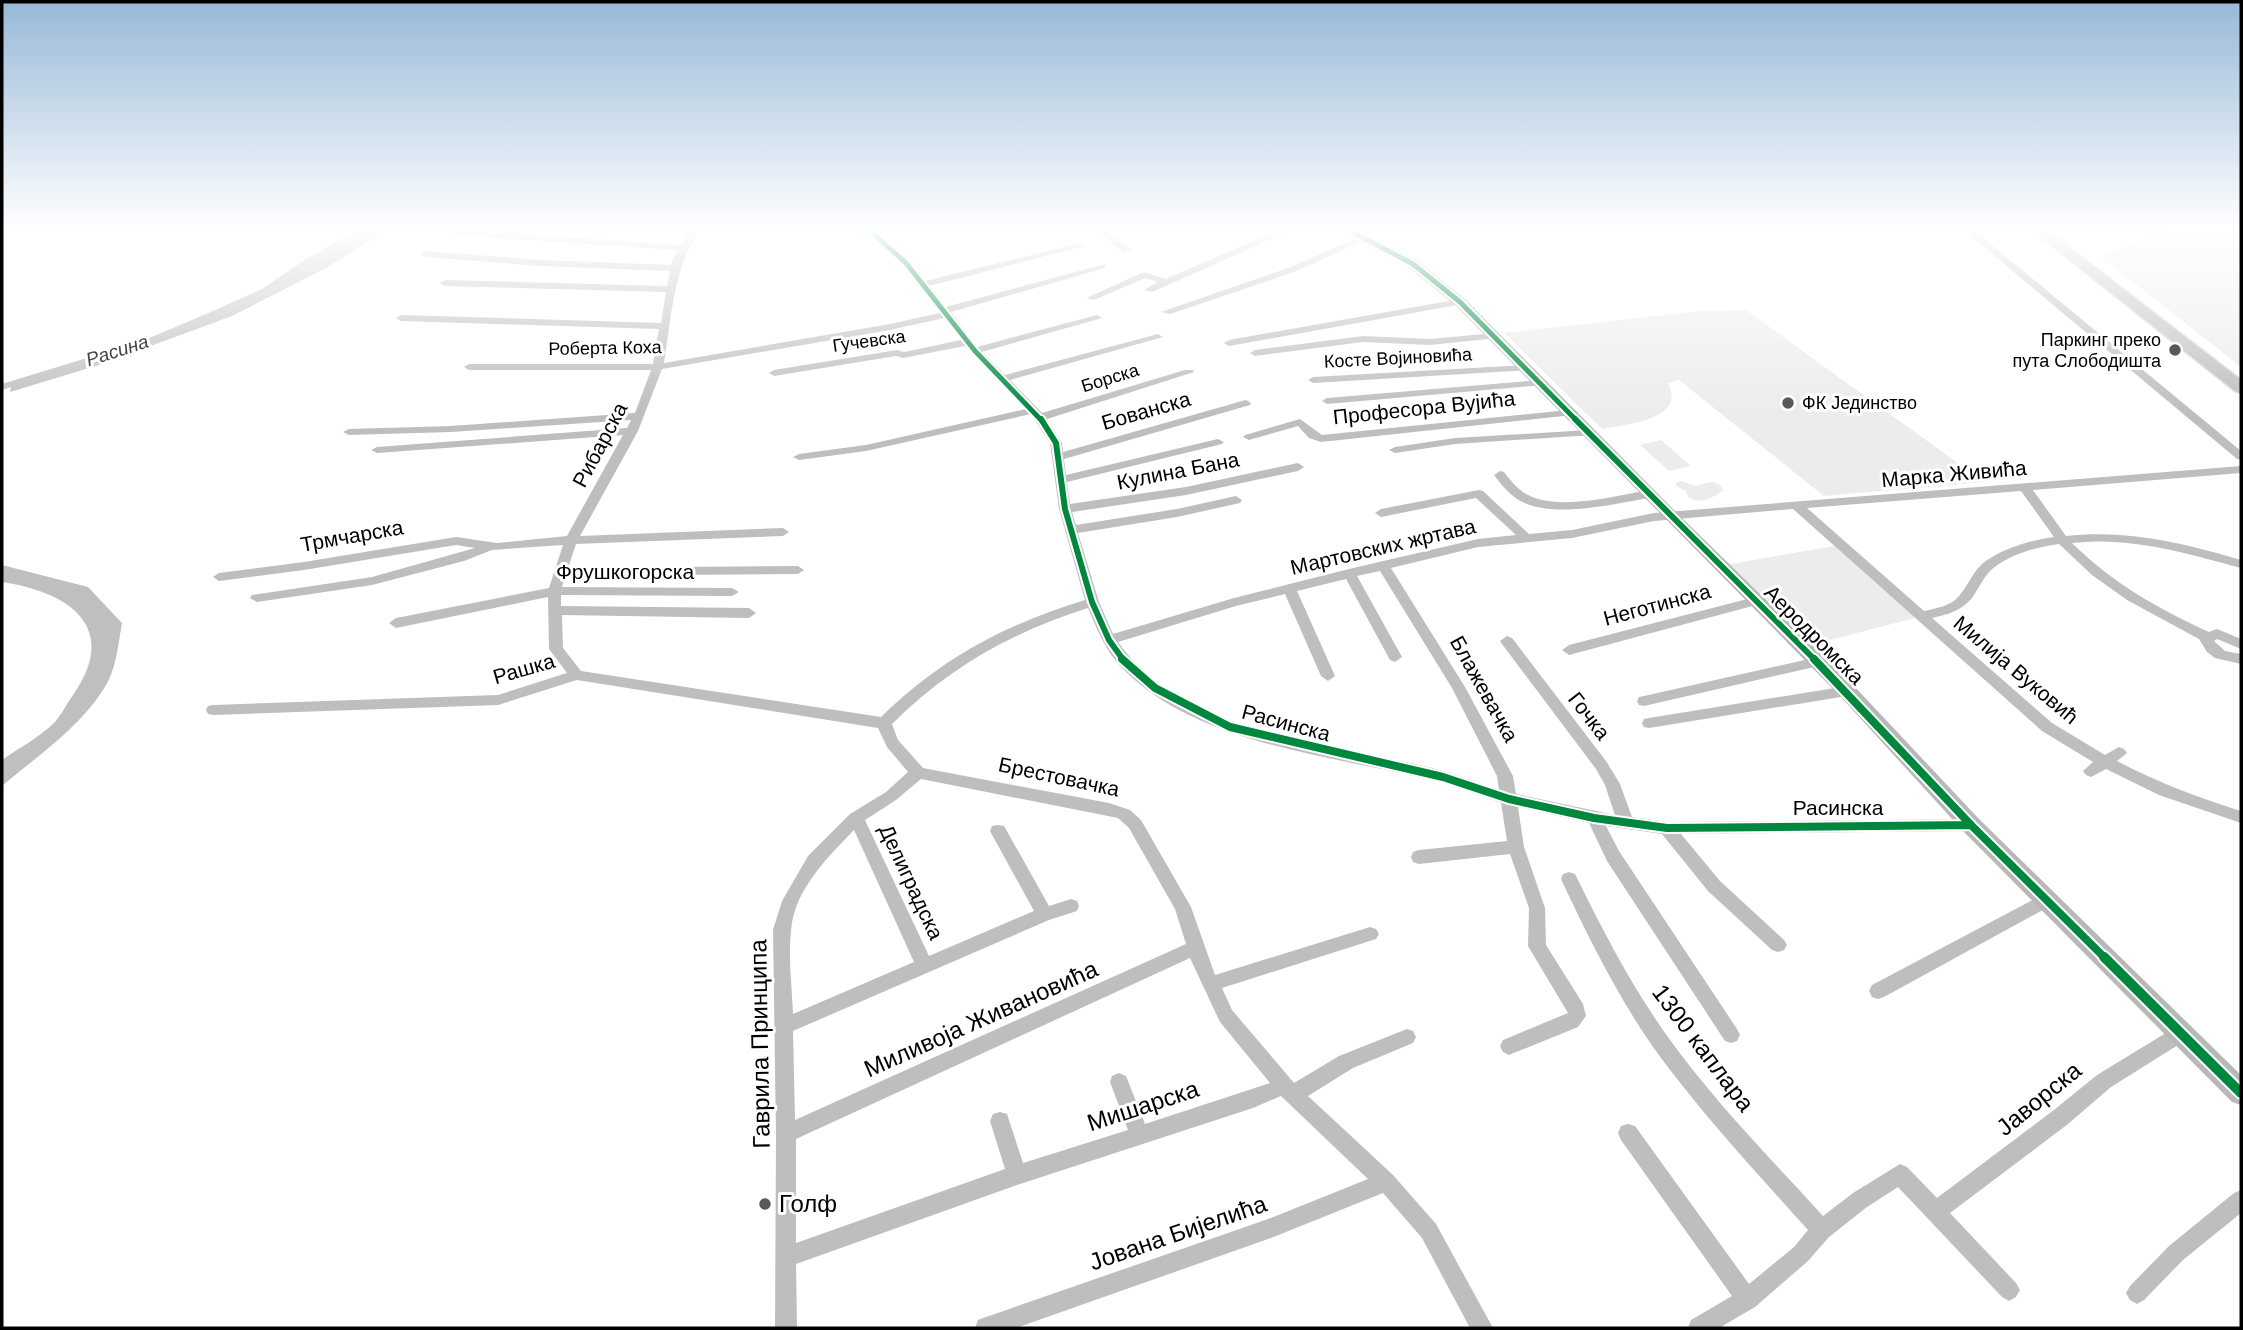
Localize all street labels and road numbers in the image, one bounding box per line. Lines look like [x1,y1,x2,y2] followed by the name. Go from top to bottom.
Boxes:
[831,326,908,356] street label: Гучевска
[548,337,663,359] street label: Роберта Коха
[1323,344,1474,372] street label: Косте Војиновића
[1079,360,1142,396] street label: Борска
[1332,386,1516,429] street label: Професора Вујића
[1099,387,1193,434] street label: Бованска
[568,398,632,491] street label: Рибарска
[1115,447,1241,494] street label: Кулина Бана
[1880,456,2028,491] street label: Марка Живића
[1288,514,1478,579] street label: Мартовских жртава
[299,515,405,556] street label: Трмчарска
[556,560,694,583] street label: Фрушкогорска
[1601,579,1713,630] street label: Неготинска
[1760,580,1869,689] street label: Аеродромска
[1949,611,2083,728] street label: Милија Вуковић
[1446,632,1523,746] street label: Блажевачка
[490,649,558,688] street label: Рашка
[1564,688,1615,744] street label: Гочка
[1239,700,1333,745] street label: Расинска
[997,752,1122,801] street label: Брестовачка
[1793,796,1884,819] street label: Расинска
[875,821,948,943] street label: Делиградска
[744,939,775,1149] street label: Гаврила Принципа
[860,955,1102,1082] street label: Миливоја Живановића
[1647,979,1760,1117] street label: 1300 каплара
[1991,1056,2087,1141] street label: Јаворска
[1084,1075,1203,1136] street label: Мишарска
[1086,1189,1271,1276] street label: Јована Бијелића

